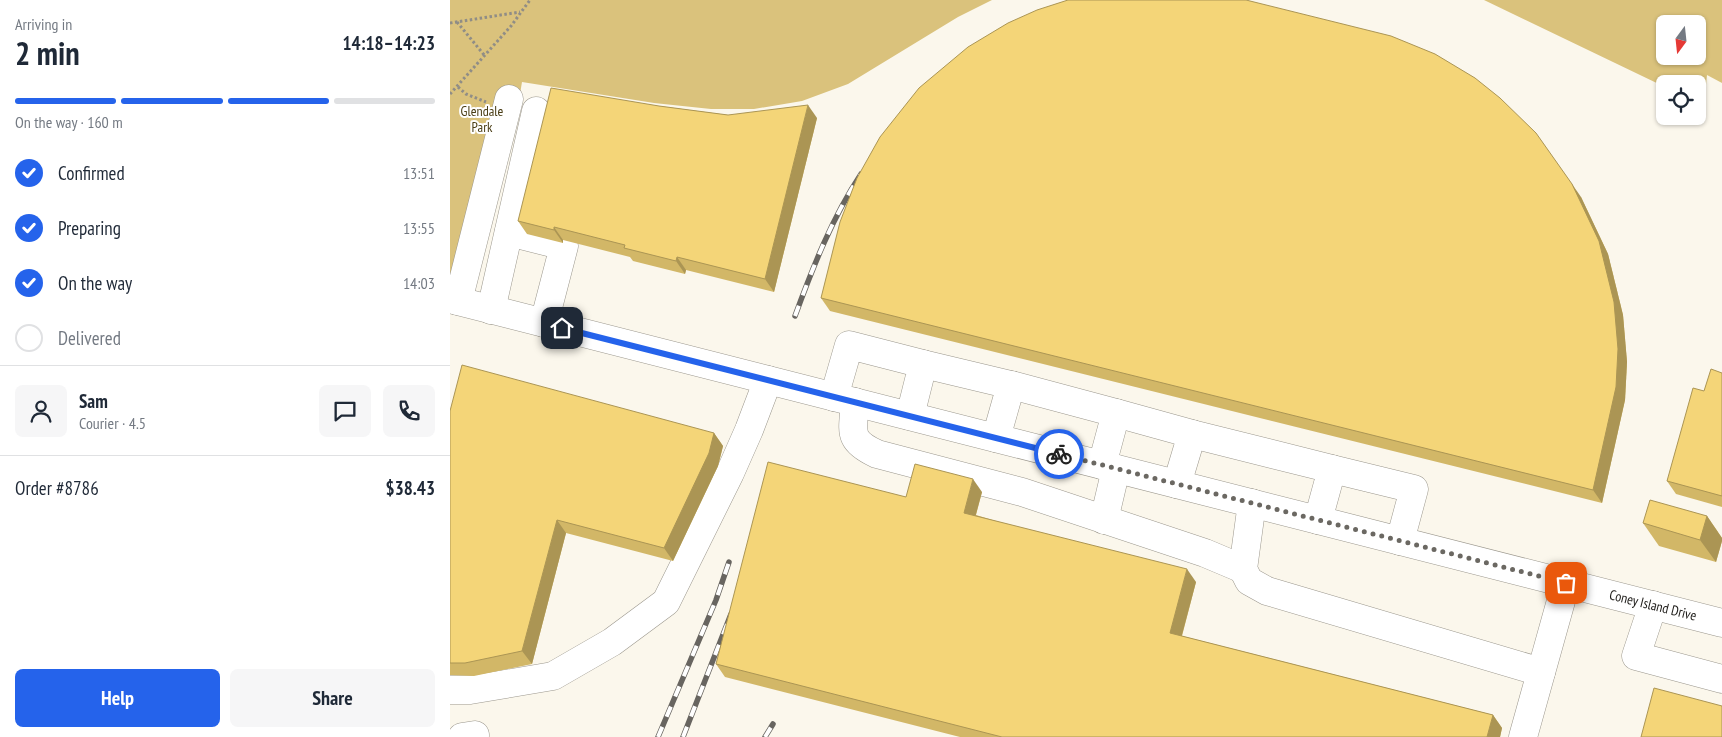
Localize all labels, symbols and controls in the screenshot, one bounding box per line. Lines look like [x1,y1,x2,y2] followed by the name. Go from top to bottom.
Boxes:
[15,14,72,34] text: Arriving in
[1656,15,1706,65] north arrow
[1656,15,1706,125] map controls
[342,31,435,55] text: 14:18–14:23
[15,32,80,74] text: 2 min
[1656,75,1706,125] button: locate
[461,102,504,136] park label: Glendale Park
[15,112,123,132] text: On the way · 160 m
[15,159,43,187] icon: check
[58,161,125,185] text: Confirmed
[403,163,435,183] text: 13:51
[15,214,43,242] icon: check
[58,216,121,240] text: Preparing
[403,218,435,238] text: 13:55
[15,269,43,297] icon: check
[58,271,132,295] text: On the way
[403,273,435,293] text: 14:03
[541,307,583,349] pin
[548,314,576,342] icon: home
[58,326,121,350] text: Delivered
[15,385,67,437] button: person
[319,385,371,437] button: chat
[383,385,435,437] button: phone
[79,389,108,413] text: Sam
[79,413,146,433] text: Courier · 4.5
[1034,429,1084,479] courier
[1045,440,1073,468] icon: bike
[15,476,99,500] text: Order #8786
[386,476,435,500] text: $38.43
[1545,562,1587,604] pin
[1552,569,1580,597] icon: bag
[1608,585,1699,625] street label: Coney Island Drive
[15,669,220,727] button: Help
[230,669,435,727] button: Share

